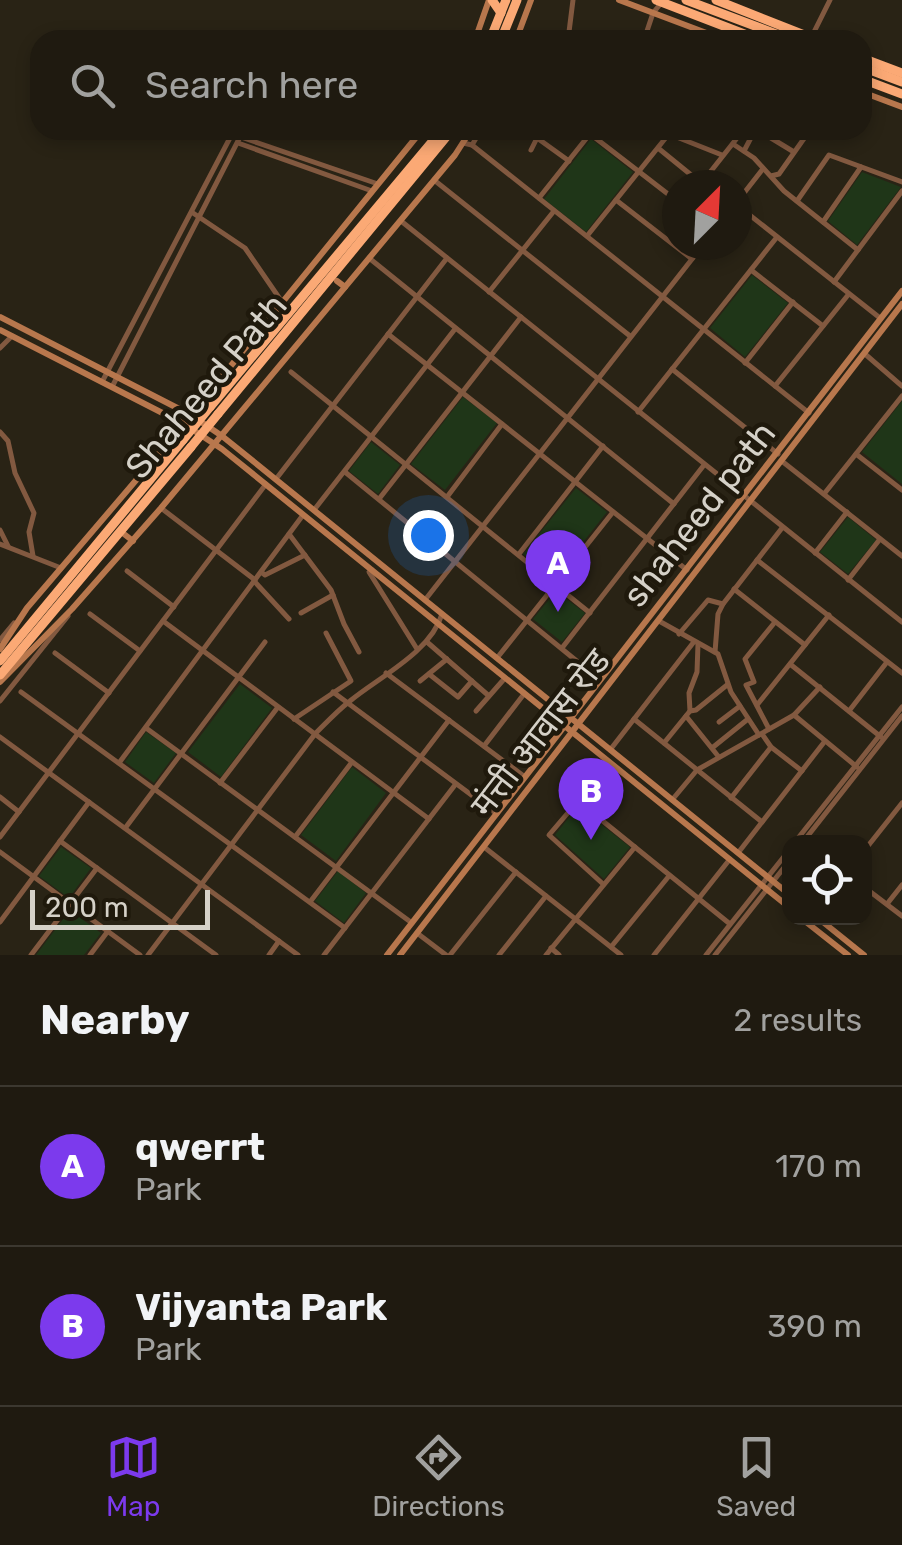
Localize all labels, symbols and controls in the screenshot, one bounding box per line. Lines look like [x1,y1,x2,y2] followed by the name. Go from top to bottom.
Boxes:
[30,30,872,140] search box
[65,58,120,113] icon: search
[145,62,358,108] text: Search here
[662,170,752,260] north arrow
[116,285,296,487] street label: Shaheed Path
[614,413,784,615] street label: shaheed path
[403,510,454,561] your location
[526,530,590,612] pin: A
[461,640,619,825] street label: मंत्ती आवास रोड
[558,758,624,840] pin: B
[782,835,872,925] map controls
[782,835,872,925] button: locate
[30,885,210,930] scale bar
[45,891,129,924] text: 200 m
[40,995,190,1045] text: Nearby
[733,1001,862,1039] text: 2 results
[135,1124,265,1170] text: qwerrt
[61,1147,84,1185] text: A
[775,1147,862,1185] text: 170 m
[135,1170,202,1208] text: Park
[135,1284,387,1330] text: Vijyanta Park
[61,1307,84,1345] text: B
[767,1307,862,1345] text: 390 m
[135,1330,202,1368] text: Park
[106,1430,161,1523] tab: Map
[372,1430,505,1523] tab: Directions
[716,1430,796,1523] tab: Saved

